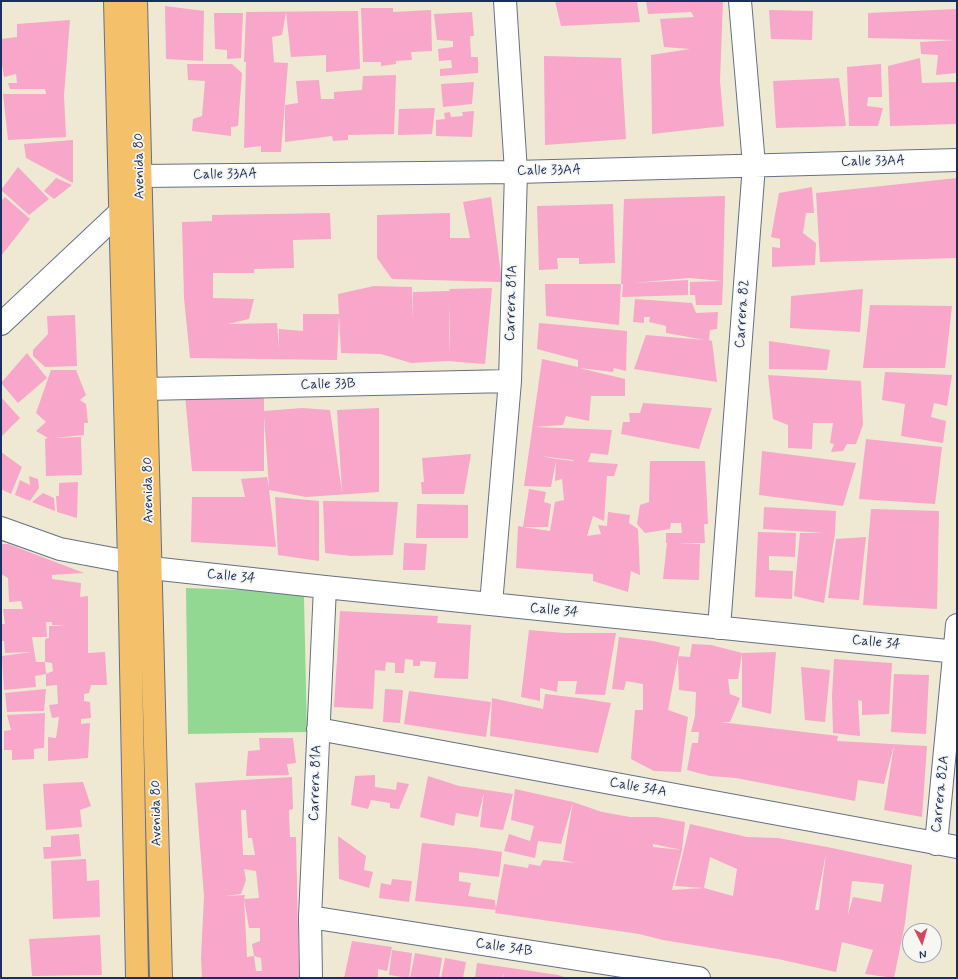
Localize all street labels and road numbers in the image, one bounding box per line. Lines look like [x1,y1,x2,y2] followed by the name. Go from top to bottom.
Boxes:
[131,133,149,199] street label: Avenida 80
[841,153,905,171] street label: Calle 33AA
[517,162,581,180] street label: Calle 33AA
[193,166,257,184] street label: Calle 33AA
[502,264,522,342] street label: Carrera 81A
[732,279,754,349] street label: Carrera 82
[300,376,356,394] street label: Calle 33B
[140,457,158,523] street label: Avenida 80
[206,566,256,588] street label: Calle 34
[529,600,579,622] street label: Calle 34
[851,632,901,654] street label: Calle 34
[306,744,326,822] street label: Carrera 81A
[929,754,953,834] street label: Carrera 82A
[608,775,668,801] street label: Calle 34A
[148,780,166,846] street label: Avenida 80
[474,935,534,961] street label: Calle 34B

